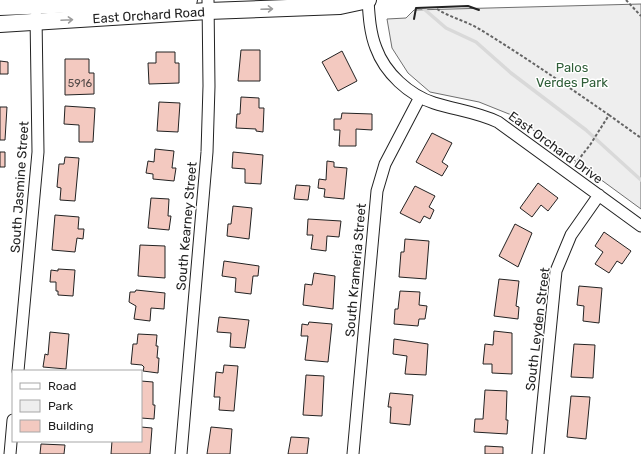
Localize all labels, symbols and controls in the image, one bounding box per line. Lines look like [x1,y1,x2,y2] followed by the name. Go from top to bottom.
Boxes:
[92,4,205,26] street label: East Orchard Road
[260,5,273,13] one-way arrow
[60,17,73,24] one-way arrow
[536,60,608,90] park label: Palos Verdes Park
[68,77,93,90] house number: 5916
[506,108,606,187] street label: East Orchard Drive
[7,121,32,253] street label: South Jasmine Street
[173,161,200,291] street label: South Kearney Street
[342,203,369,338] street label: South Krameria Street
[522,266,553,392] street label: South Leyden Street
[12,370,142,442] legend
[48,379,76,393] text: Road
[48,399,74,413] text: Park
[48,419,94,433] text: Building

